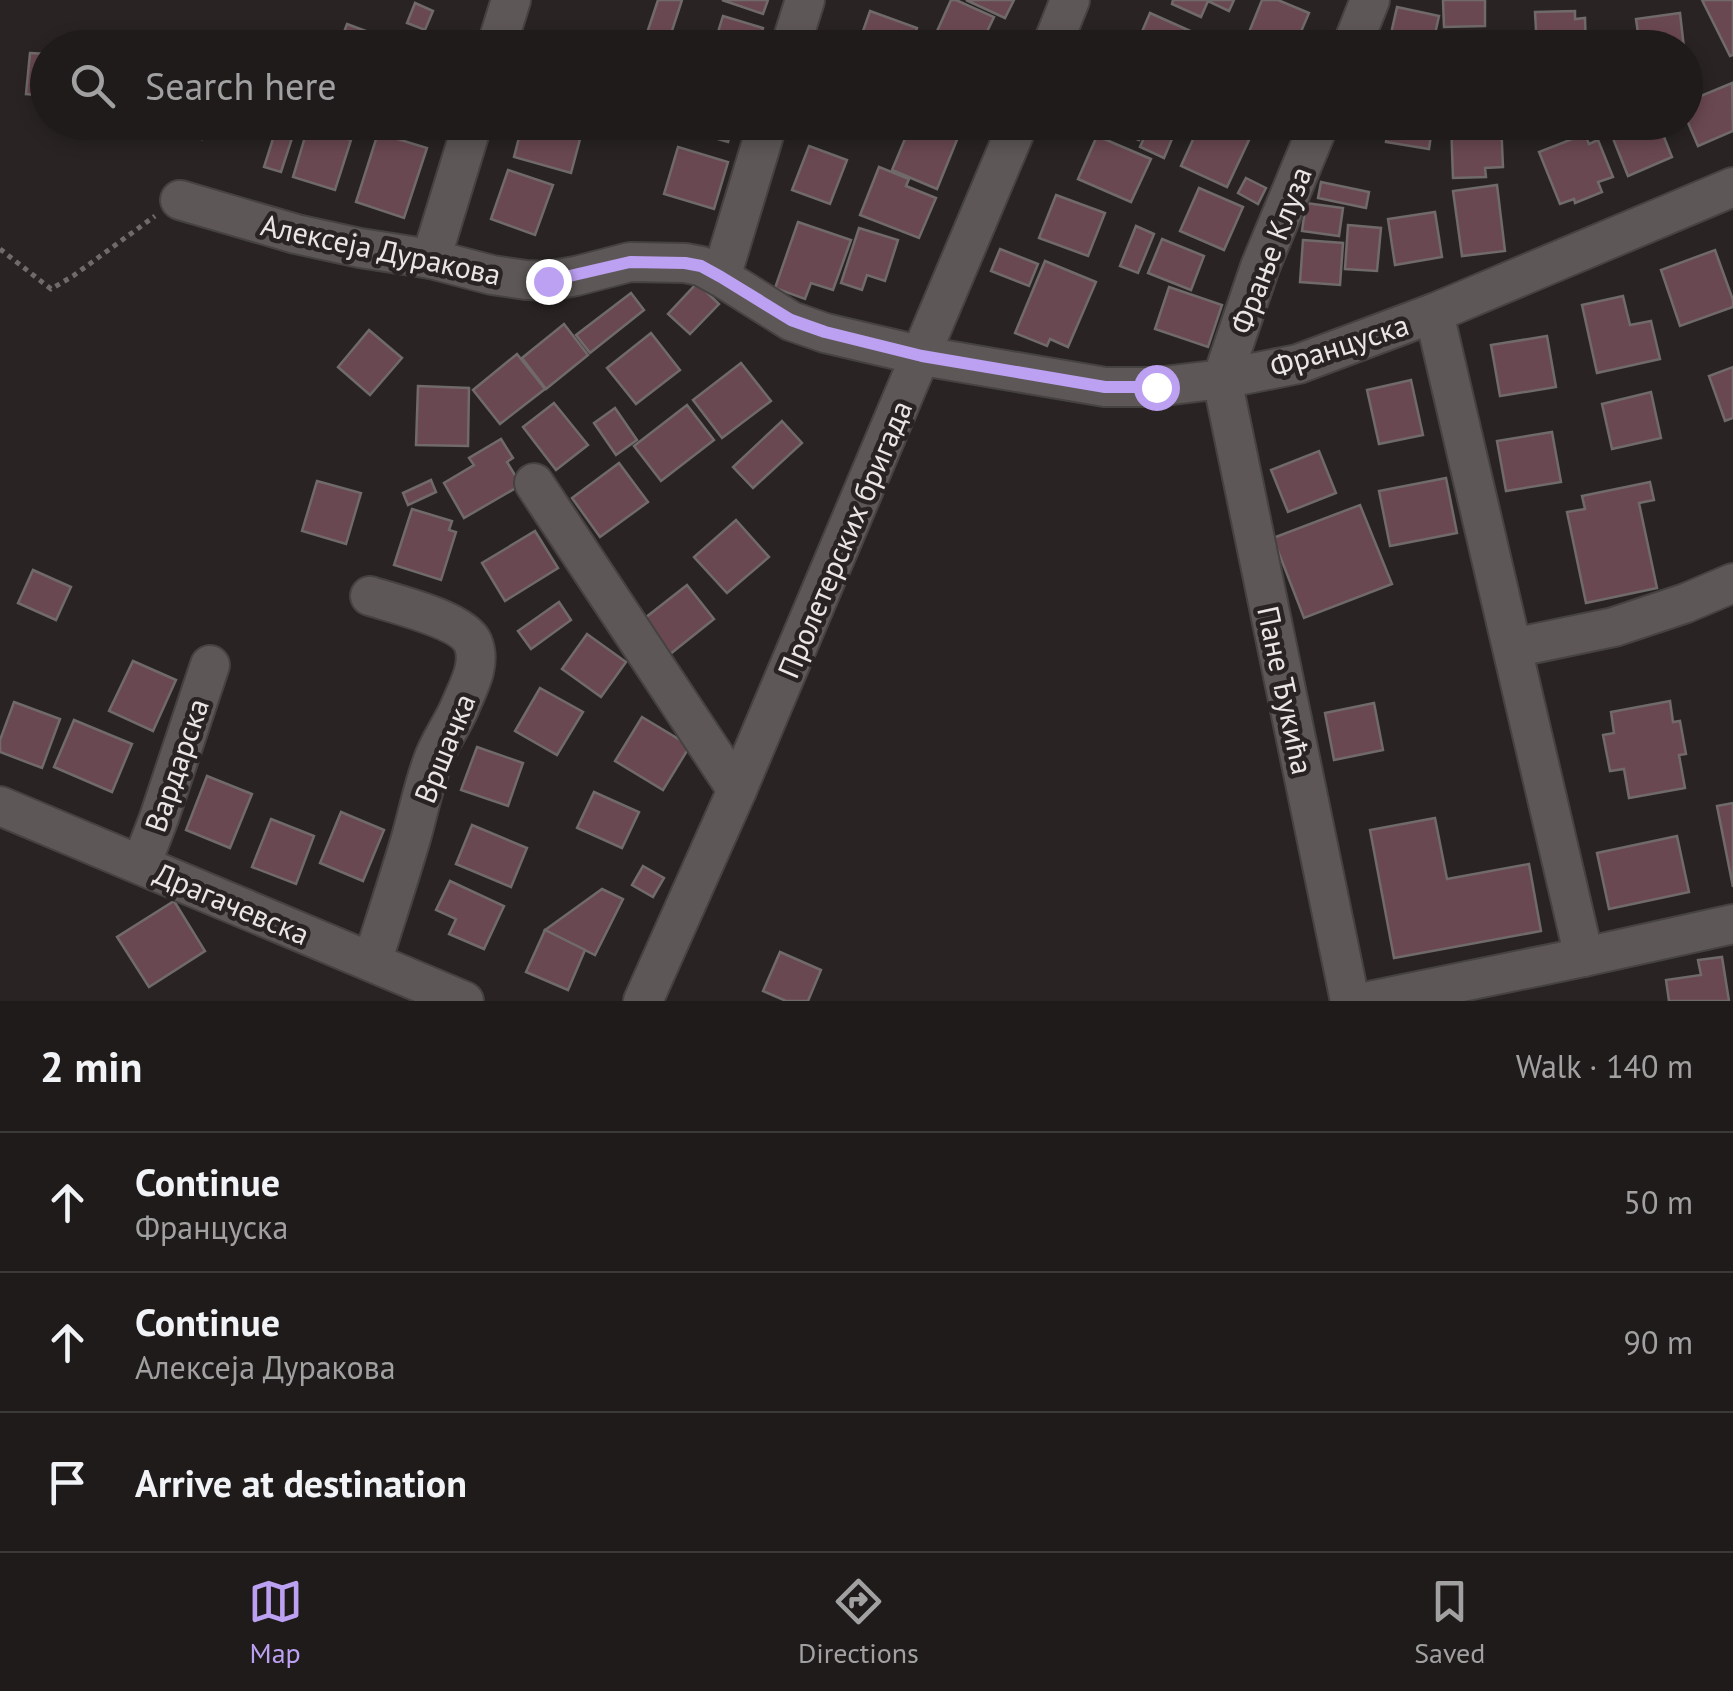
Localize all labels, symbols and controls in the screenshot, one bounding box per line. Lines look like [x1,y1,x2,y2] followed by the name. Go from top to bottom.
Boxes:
[30,30,1703,140] search box
[65,58,120,113] icon: search
[145,61,337,110] text: Search here
[1220,161,1320,339] street label: Фрање Клуза
[257,205,505,293] street label: Алексеја Дуракова
[526,259,572,305] route end
[1265,304,1413,386] street label: Француска
[1134,365,1180,411] route start
[768,394,920,684] street label: Пролетерских бригада
[1249,602,1323,778] street label: Пане Ђукића
[404,688,484,808] street label: Вршачка
[135,693,217,837] street label: Вардарска
[149,853,315,953] street label: Драгачевска
[40,1039,142,1094] text: 2 min
[1516,1045,1693,1087] text: Walk · 140 m
[135,1157,280,1206] text: Continue
[40,1175,95,1230] icon: ahead
[1624,1181,1693,1223] text: 50 m
[135,1206,288,1248] text: Француска
[135,1297,280,1346] text: Continue
[40,1315,95,1370] icon: ahead
[1624,1321,1693,1363] text: 90 m
[135,1346,396,1388] text: Алексеја Дуракова
[40,1455,95,1510] icon: arrive
[135,1458,467,1507] text: Arrive at destination
[248,1574,303,1671] tab: Map
[798,1574,919,1671] tab: Directions
[1414,1574,1485,1671] tab: Saved

